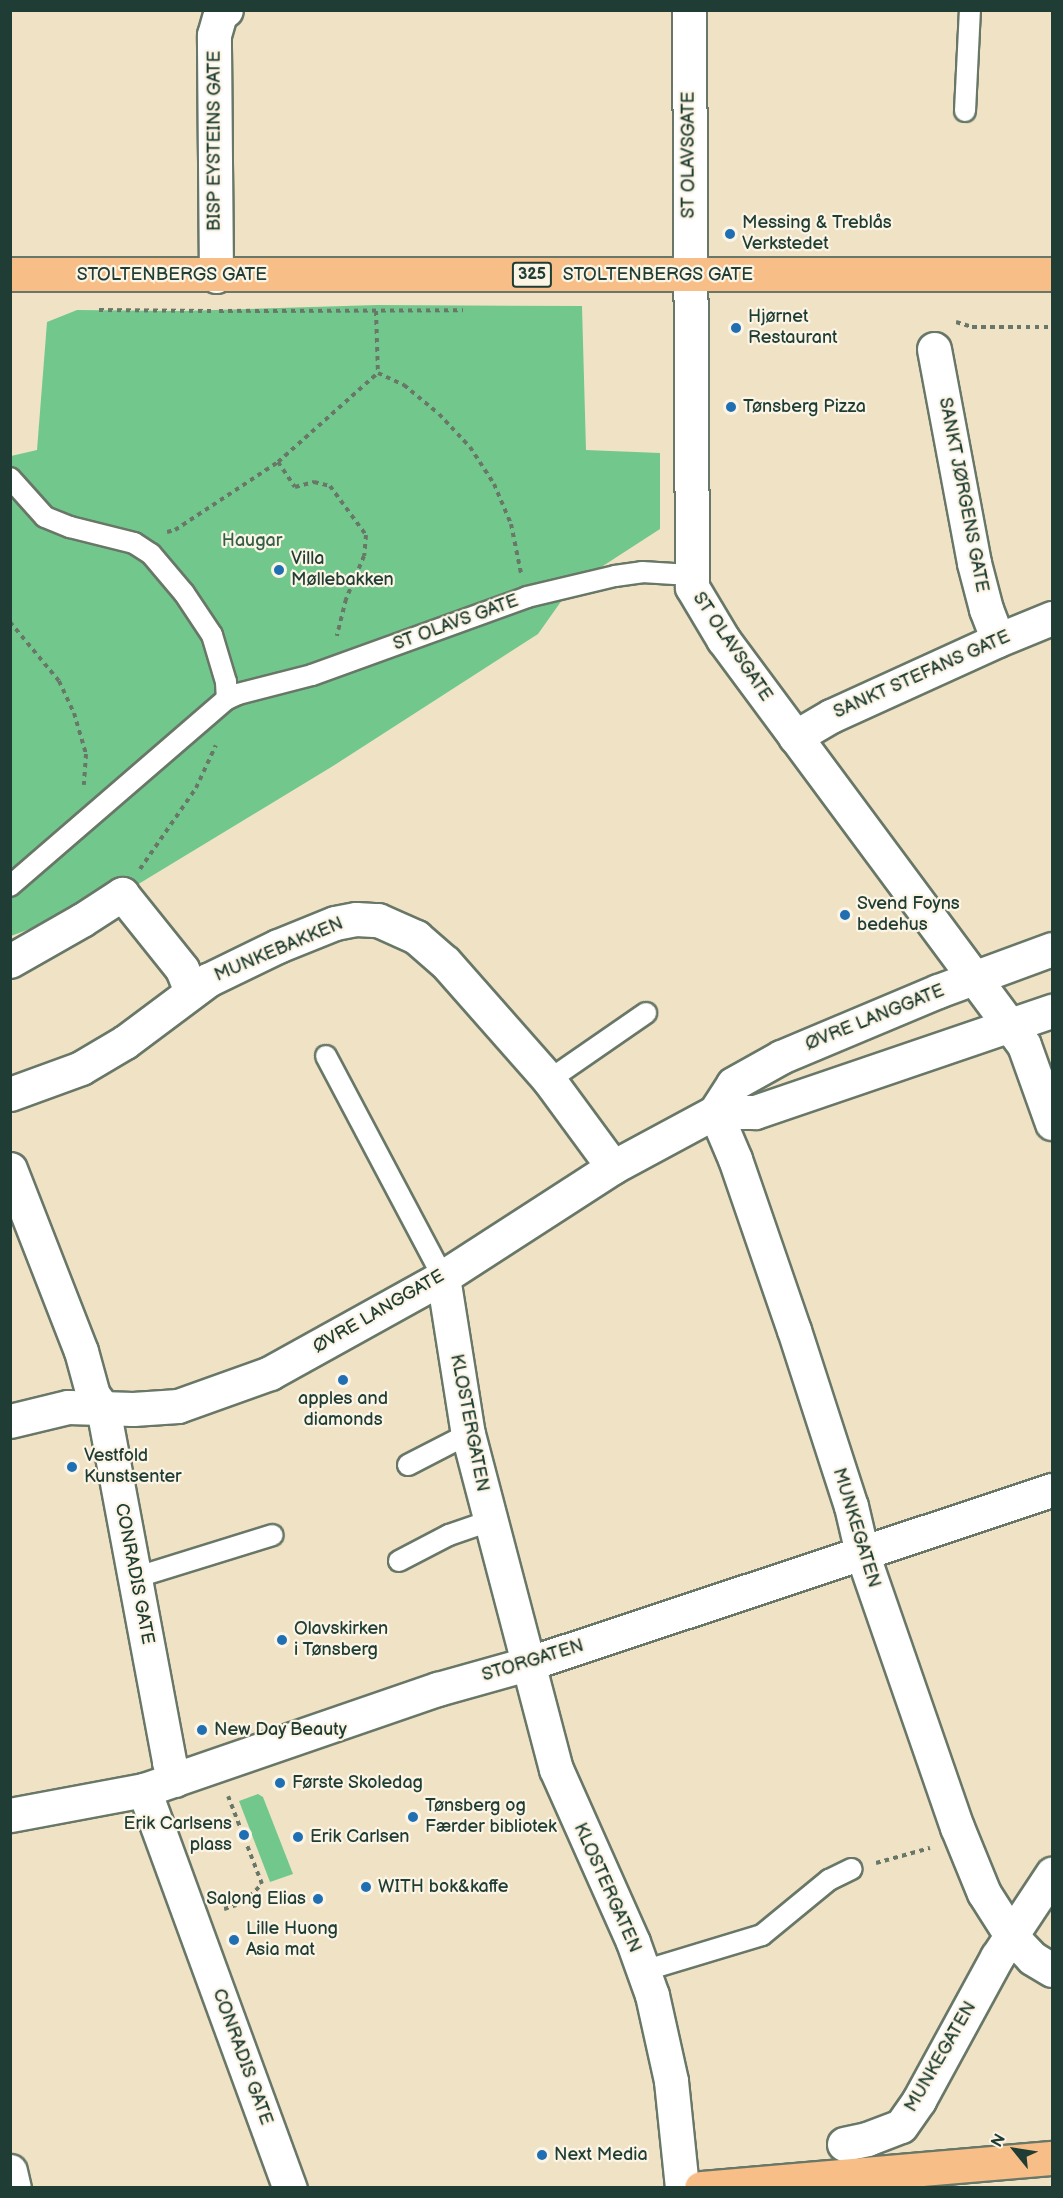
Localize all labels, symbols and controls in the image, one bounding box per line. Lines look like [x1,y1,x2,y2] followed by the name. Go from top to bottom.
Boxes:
[204,51,226,231] street label: BISP EYSTEINS GATE
[678,92,700,218] street label: ST OLAVSGATE
[742,213,892,256] place label: Messing & Treblås Verkstedet
[723,227,737,241] marker: Messing & Treblås Verkstedet
[511,262,553,288] road number: 325
[77,264,267,286] street label: STOLTENBERGS GATE
[563,264,753,286] street label: STOLTENBERGS GATE
[748,307,838,350] place label: Hjørnet Restaurant
[729,321,743,335] marker: Hjørnet Restaurant
[933,395,993,595] street label: SANKT JØRGENS GATE
[743,396,866,418] place label: Tønsberg Pizza
[724,400,738,414] marker: Tønsberg Pizza
[222,530,282,552] park label: Haugar
[291,549,394,592] place label: Villa Møllebakken
[272,563,286,577] marker: Villa Møllebakken
[688,588,776,706] street label: ST OLAVSGATE
[390,590,522,656] street label: ST OLAVS GATE
[830,626,1014,724] street label: SANKT STEFANS GATE
[857,894,960,936] place label: Svend Foyns bedehus
[838,908,852,922] marker: Svend Foyns bedehus
[211,913,347,987] street label: MUNKEBAKKEN
[802,980,948,1056] street label: ØVRE LANGGATE
[310,1266,448,1358] street label: ØVRE LANGGATE
[445,1352,493,1494] street label: KLOSTERGATEN
[336,1373,350,1387] marker: apples and diamonds
[298,1389,388,1432] place label: apples and diamonds
[84,1446,182,1488] place label: Vestfold Kunstsenter
[65,1460,79,1474] marker: Vestfold Kunstsenter
[828,1466,884,1590] street label: MUNKEGATEN
[110,1502,158,1646] street label: CONRADIS GATE
[294,1619,388,1662] place label: Olavskirken i Tønsberg
[275,1633,289,1647] marker: Olavskirken i Tønsberg
[479,1635,587,1687] street label: STORGATEN
[214,1719,348,1741] place label: New Day Beauty
[195,1723,209,1737] marker: New Day Beauty
[292,1772,423,1794] place label: Første Skoledag
[273,1776,287,1790] marker: Første Skoledag
[425,1796,557,1838] place label: Tønsberg og Færder bibliotek
[406,1810,420,1824] marker: Tønsberg og Færder bibliotek
[124,1814,232,1856] place label: Erik Carlsens plass
[569,1820,645,1956] street label: KLOSTERGATEN
[310,1826,409,1848] place label: Erik Carlsen
[237,1828,251,1842] marker: Erik Carlsens plass
[291,1830,305,1844] marker: Erik Carlsen
[378,1876,508,1898] place label: WITH bok&kaffe
[359,1880,373,1894] marker: WITH bok&kaffe
[206,1888,306,1910] place label: Salong Elias
[311,1892,325,1906] marker: Salong Elias
[246,1919,338,1962] place label: Lille Huong Asia mat
[227,1933,241,1947] marker: Lille Huong Asia mat
[207,1986,277,2128] street label: CONRADIS GATE
[901,1998,981,2116] street label: MUNKEGATEN
[985,2120,1045,2180] north arrow
[988,2131,1010,2151] text: N
[554,2144,648,2166] place label: Next Media
[535,2148,549,2162] marker: Next Media

